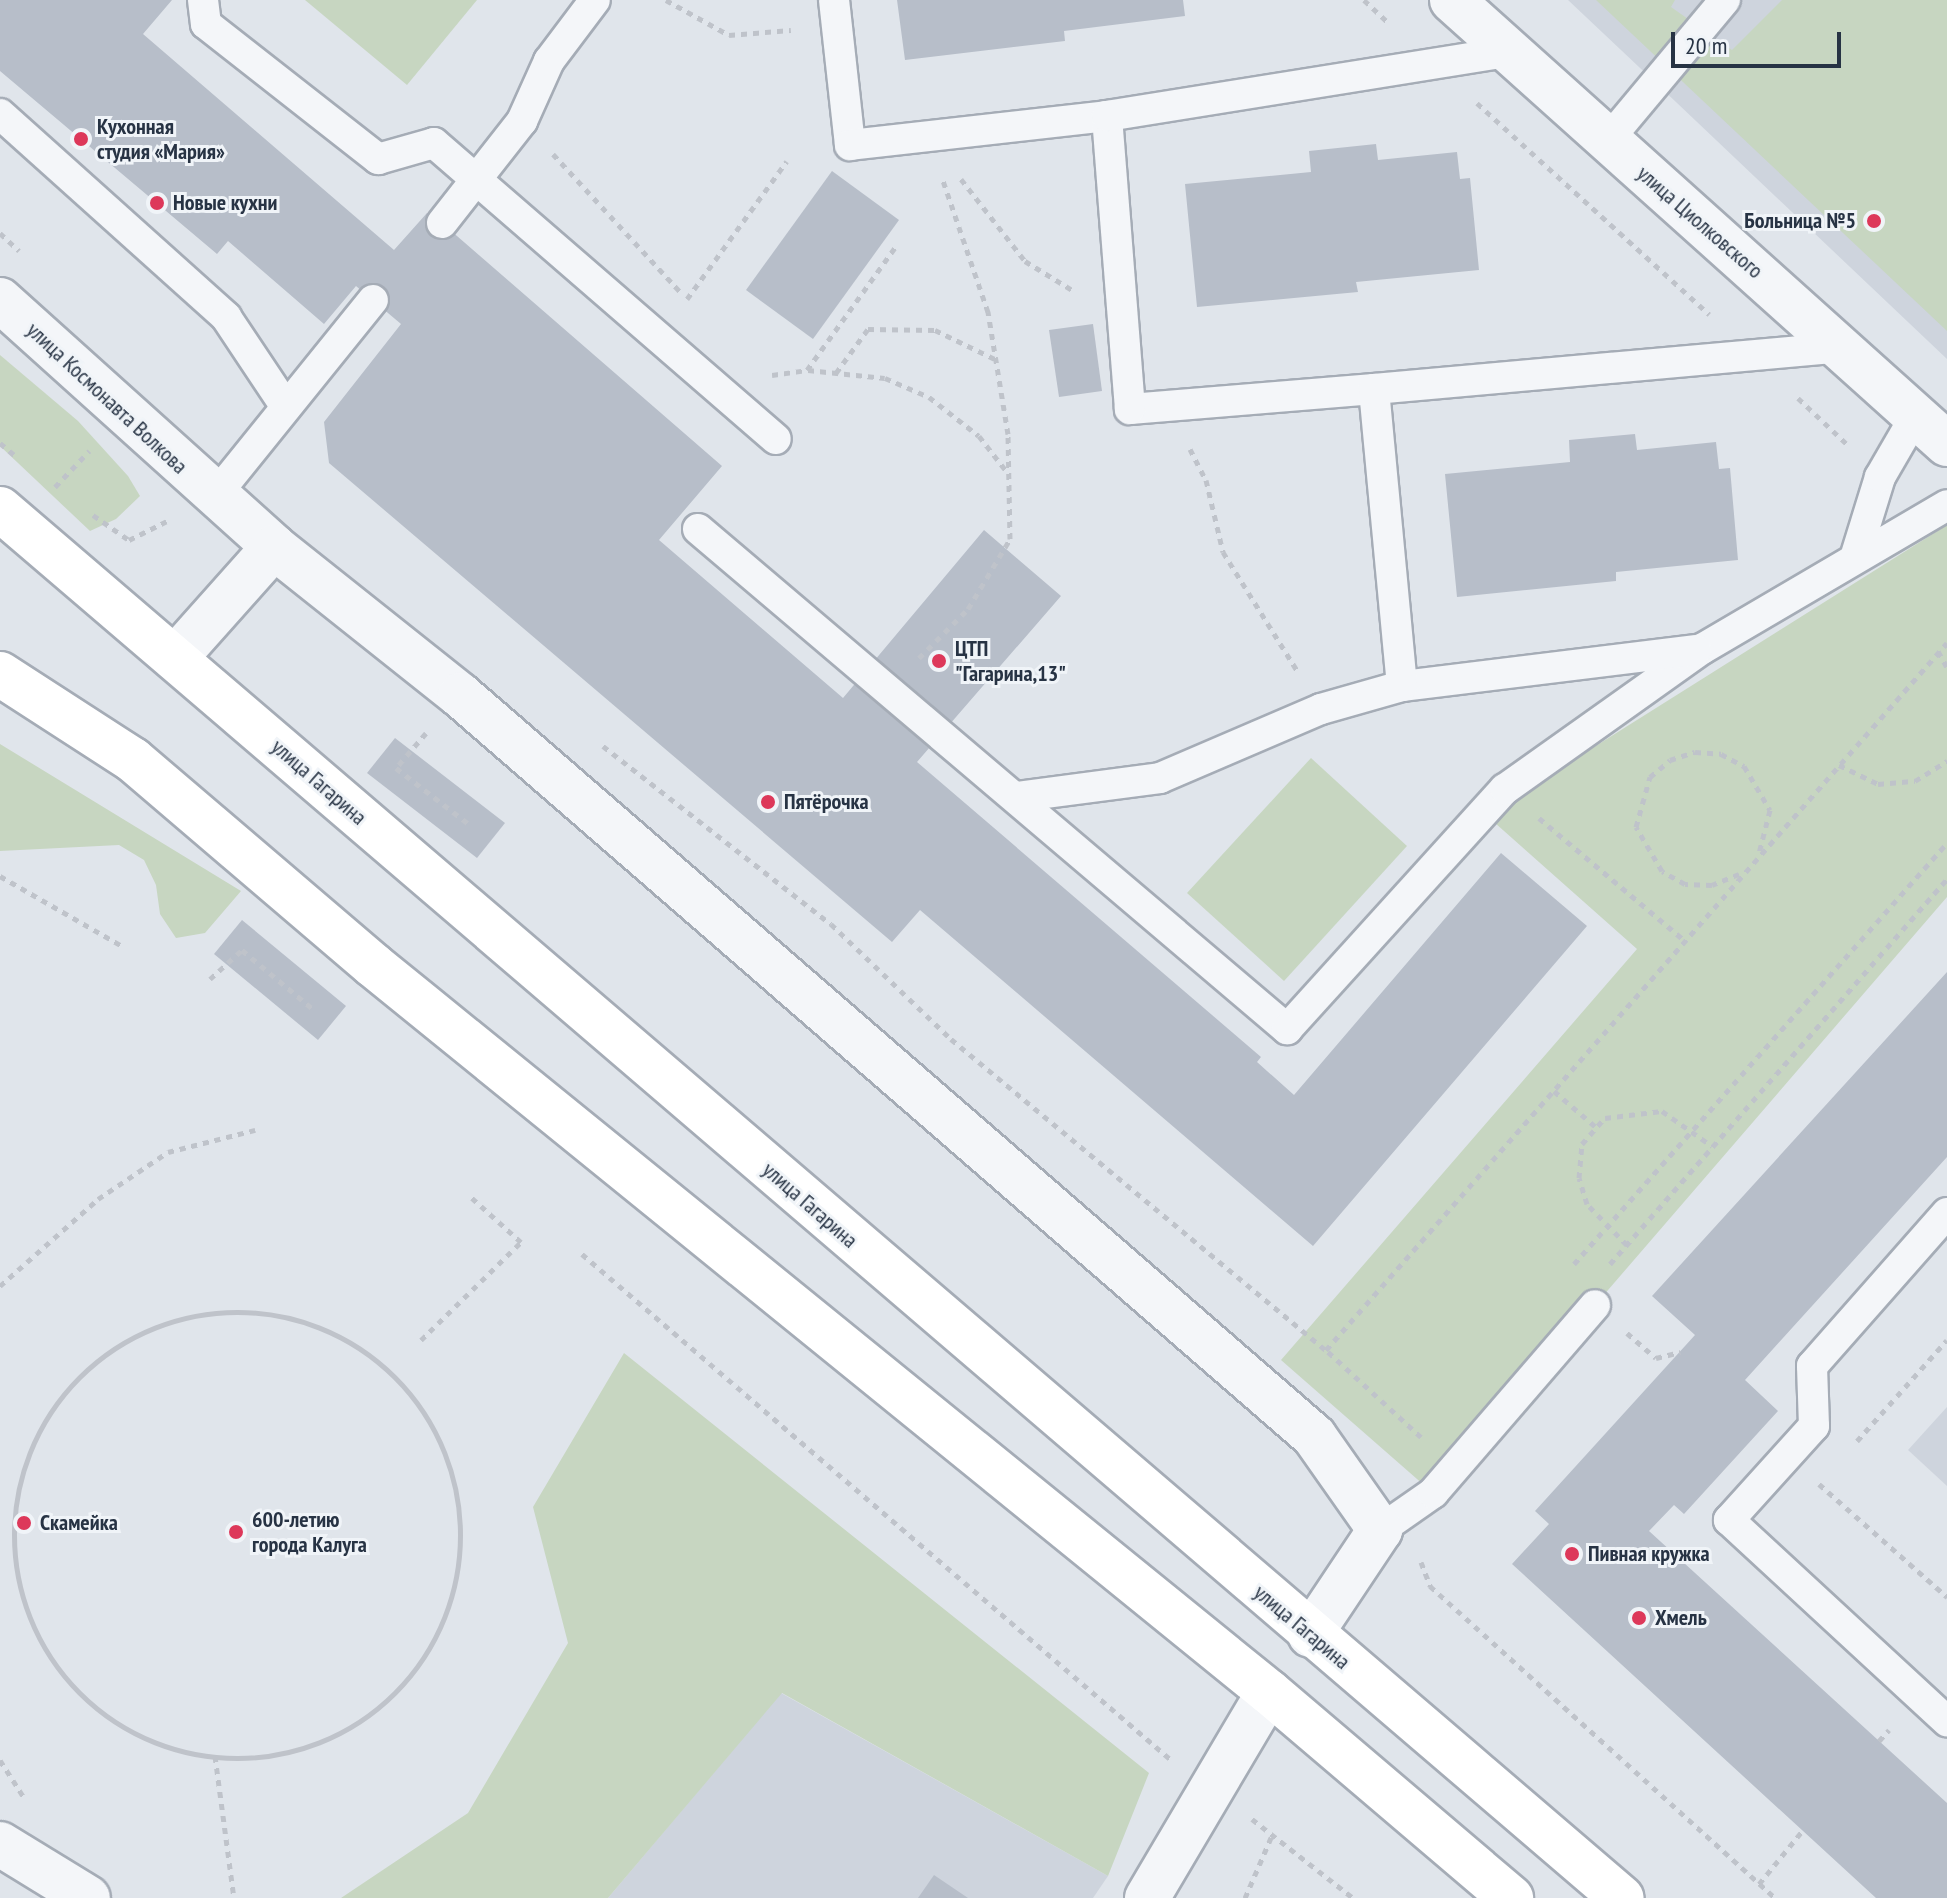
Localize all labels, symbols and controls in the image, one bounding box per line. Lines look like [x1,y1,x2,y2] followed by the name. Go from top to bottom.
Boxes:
[1675,16,1845,66] scale bar
[1685,30,1727,61] text: 20 m
[97,113,225,164] place label: Кухонная студия «Мария»
[72,130,90,148] marker: Кухонная студия «Мария»
[1632,160,1768,284] street label: улица Циолковского
[173,190,277,216] place label: Новые кухни
[148,194,166,212] marker: Новые кухни
[1744,208,1856,234] place label: Больница №5
[1863,210,1885,232] marker: Больница №5
[21,317,193,479] street label: улица Космонавта Волкова
[955,635,1066,686] place label: ЦТП "Гагарина,13"
[930,652,948,670] marker: ЦТП "Гагарина,13"
[266,734,372,830] street label: улица Гагарина
[784,789,869,815] place label: Пятёрочка
[759,793,777,811] marker: Пятёрочка
[757,1157,863,1253] street label: улица Гагарина
[252,1506,367,1558] place label: 600-летию города Калуга
[40,1510,118,1536] place label: Скамейка
[15,1514,33,1532] marker: Скамейка
[227,1523,245,1541] marker: 600-летию города Калуга
[1588,1541,1710,1567] place label: Пивная кружка
[1563,1545,1581,1563] marker: Пивная кружка
[1249,1579,1355,1675] street label: улица Гагарина
[1655,1605,1707,1631] place label: Хмель
[1630,1609,1648,1627] marker: Хмель

